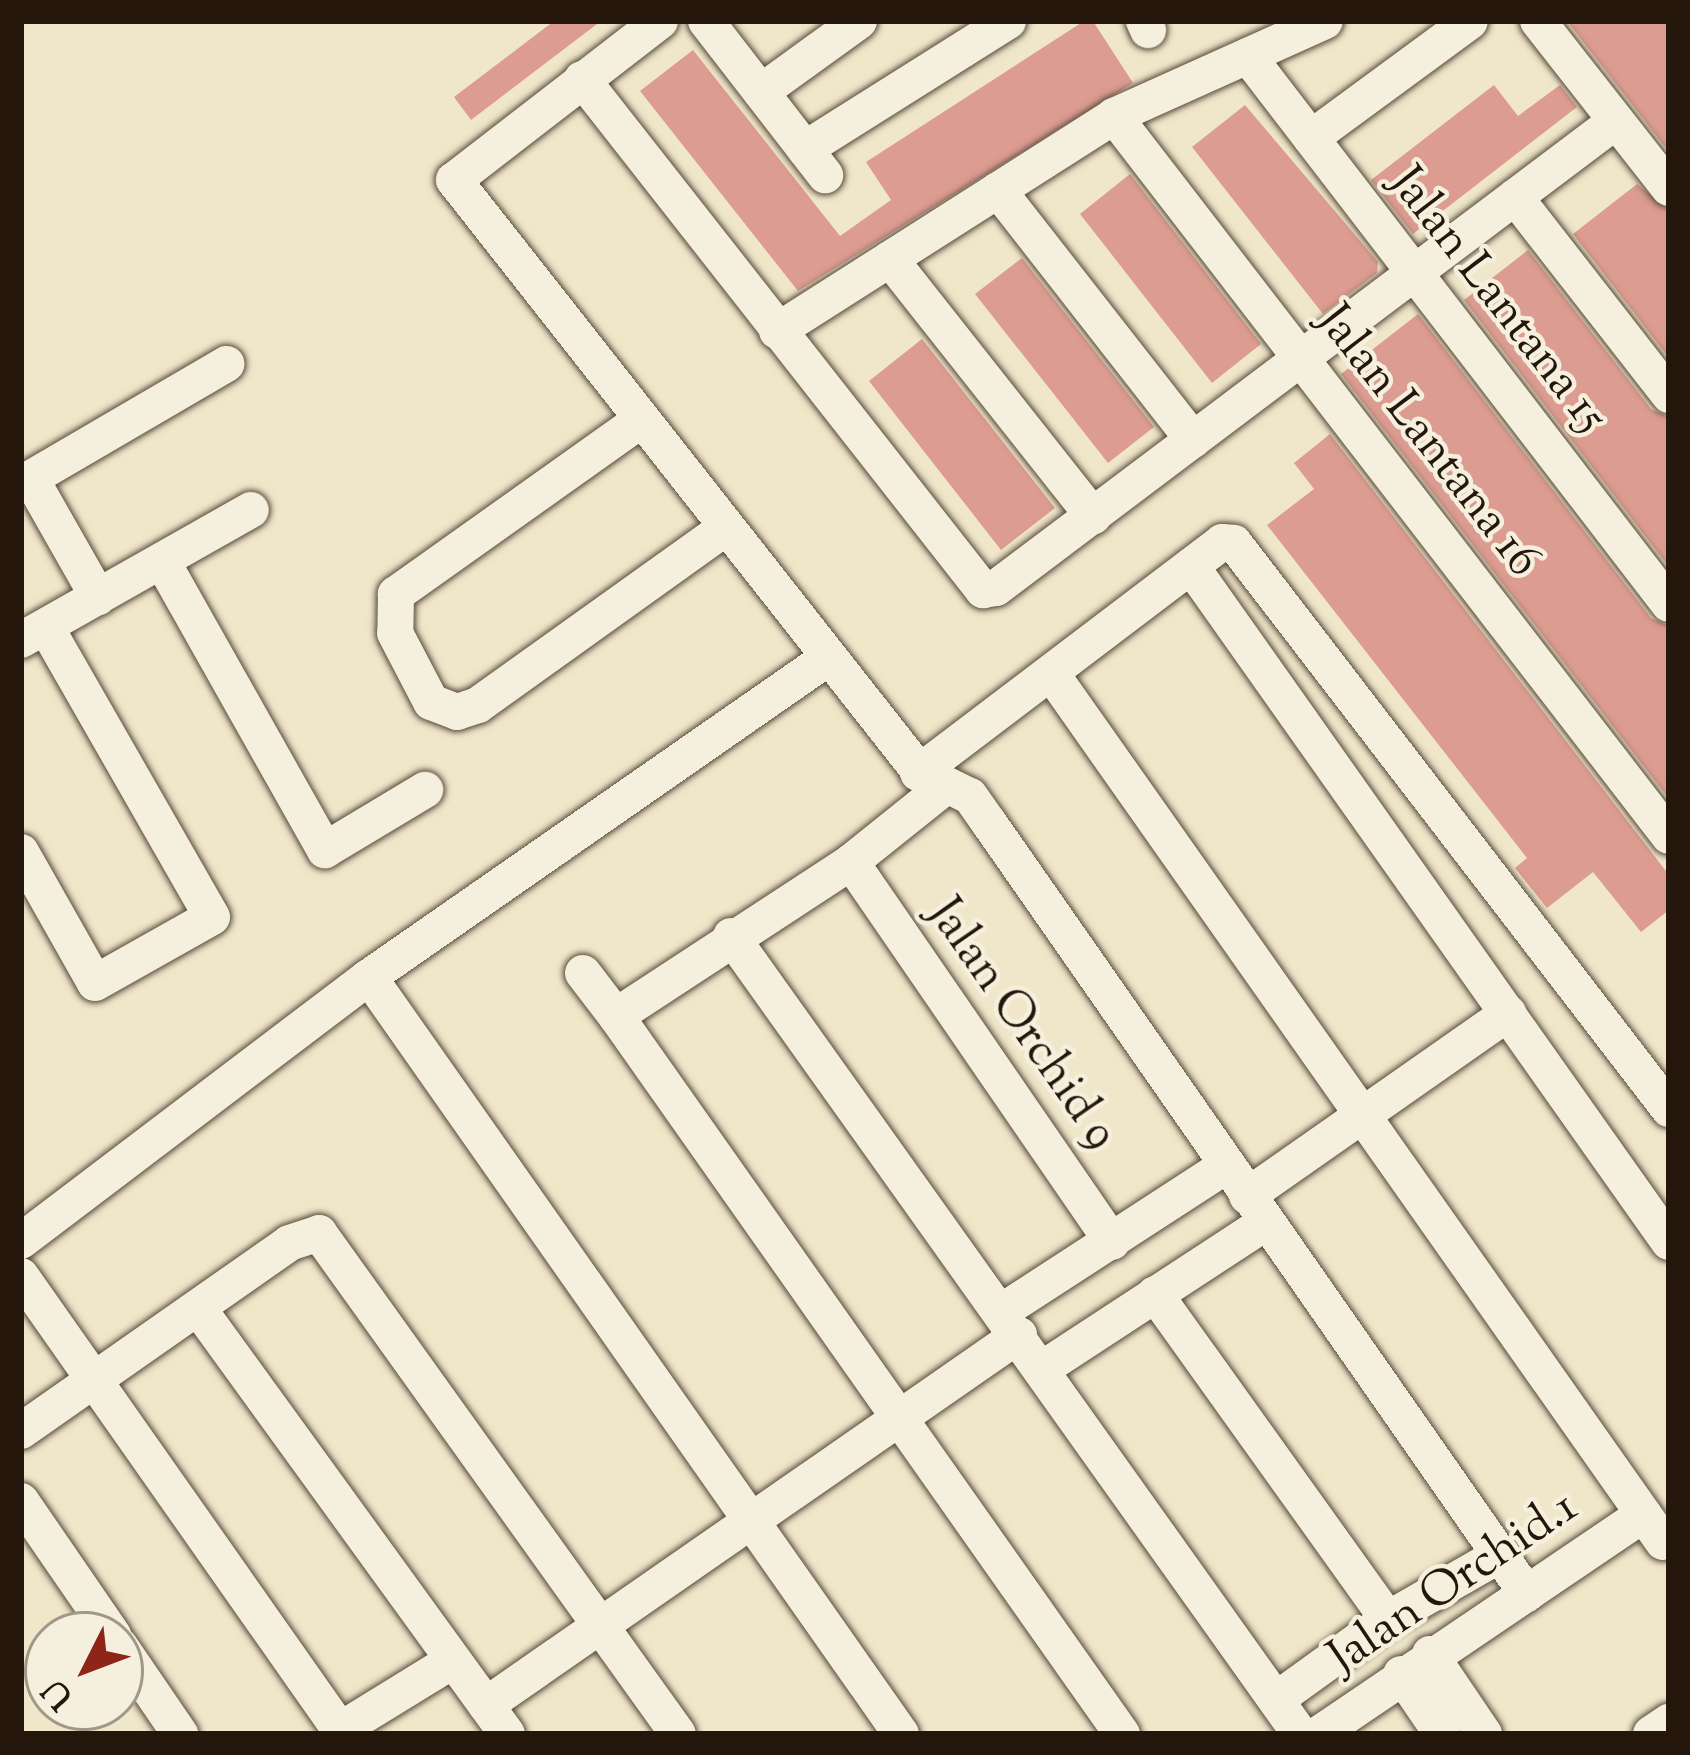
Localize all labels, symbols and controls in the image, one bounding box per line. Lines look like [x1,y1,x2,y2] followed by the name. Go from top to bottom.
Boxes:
[1375,157,1619,445] street label: Jalan Lantana 15
[1303,295,1551,589] street label: Jalan Lantana 16
[913,889,1129,1161] street label: Jalan Orchid 9
[1319,1480,1589,1688] street label: Jalan Orchid.1
[24,1611,144,1731] north arrow
[33,1667,86,1719] text: U

